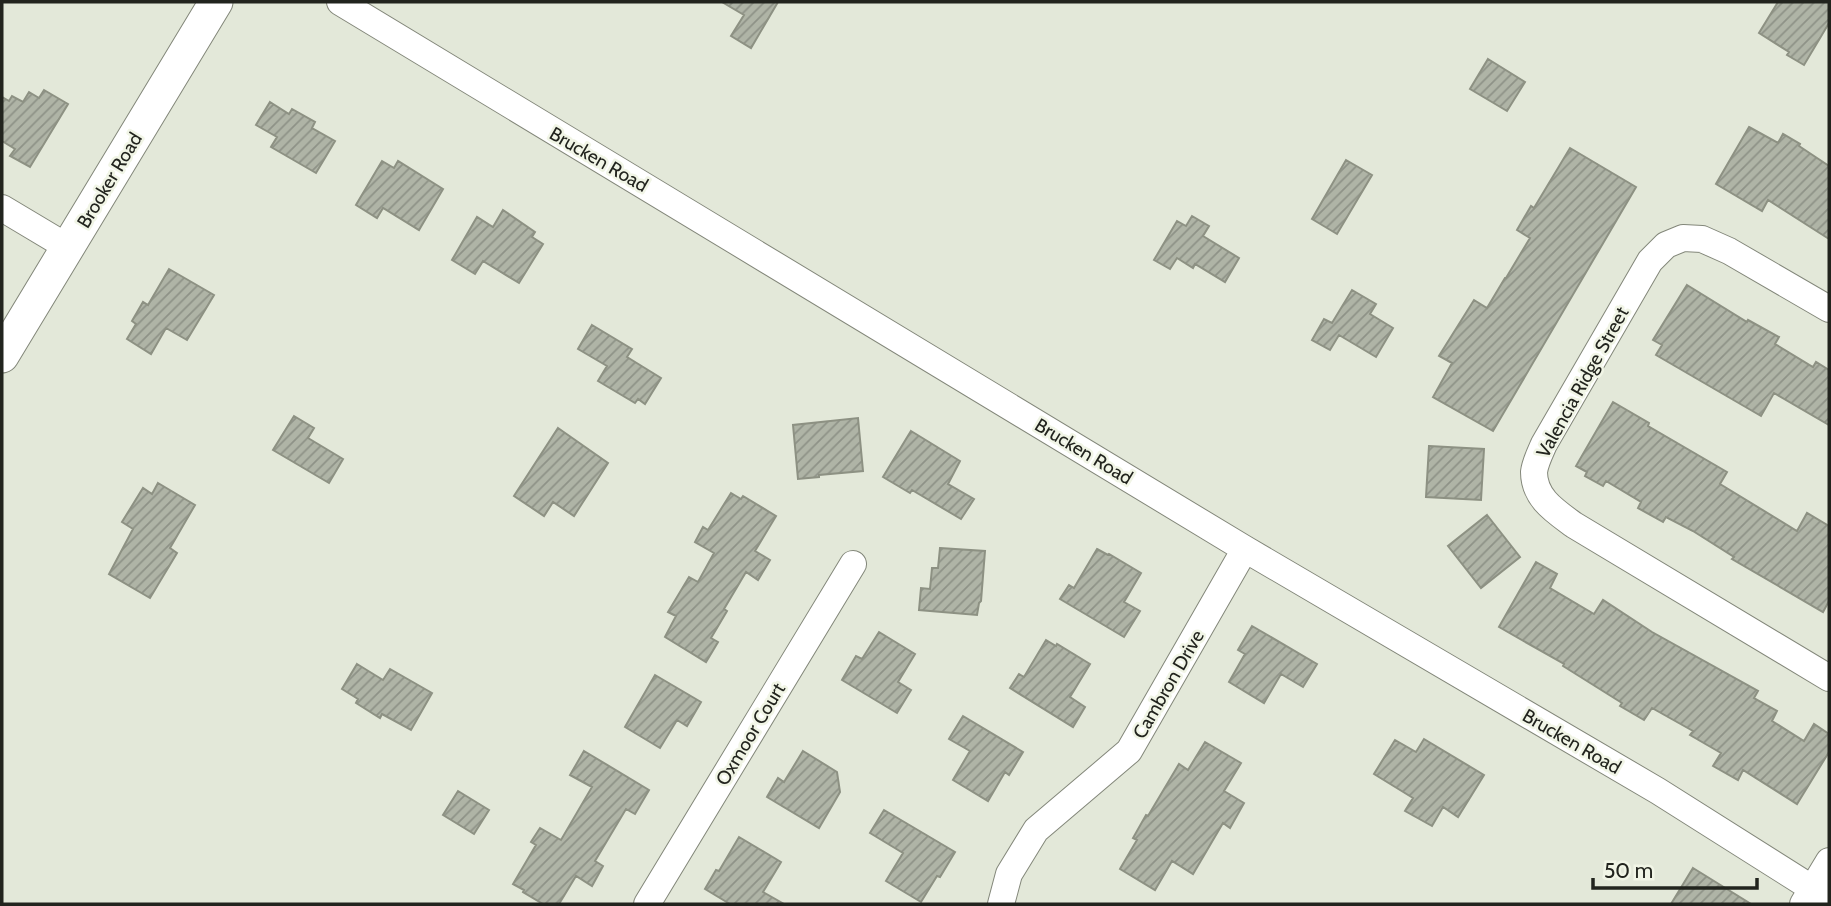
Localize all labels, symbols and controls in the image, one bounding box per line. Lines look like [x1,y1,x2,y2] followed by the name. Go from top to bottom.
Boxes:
[545,122,652,197] street label: Brucken Road
[72,128,147,232] street label: Brooker Road
[1531,302,1634,462] street label: Valencia Ridge Street
[1031,413,1137,490] street label: Brucken Road
[1128,626,1209,743] street label: Cambron Drive
[711,678,790,790] street label: Oxmoor Court
[1518,704,1625,779] street label: Brucken Road
[1593,846,1758,890] scale bar
[1604,858,1653,883] text: 50 m

